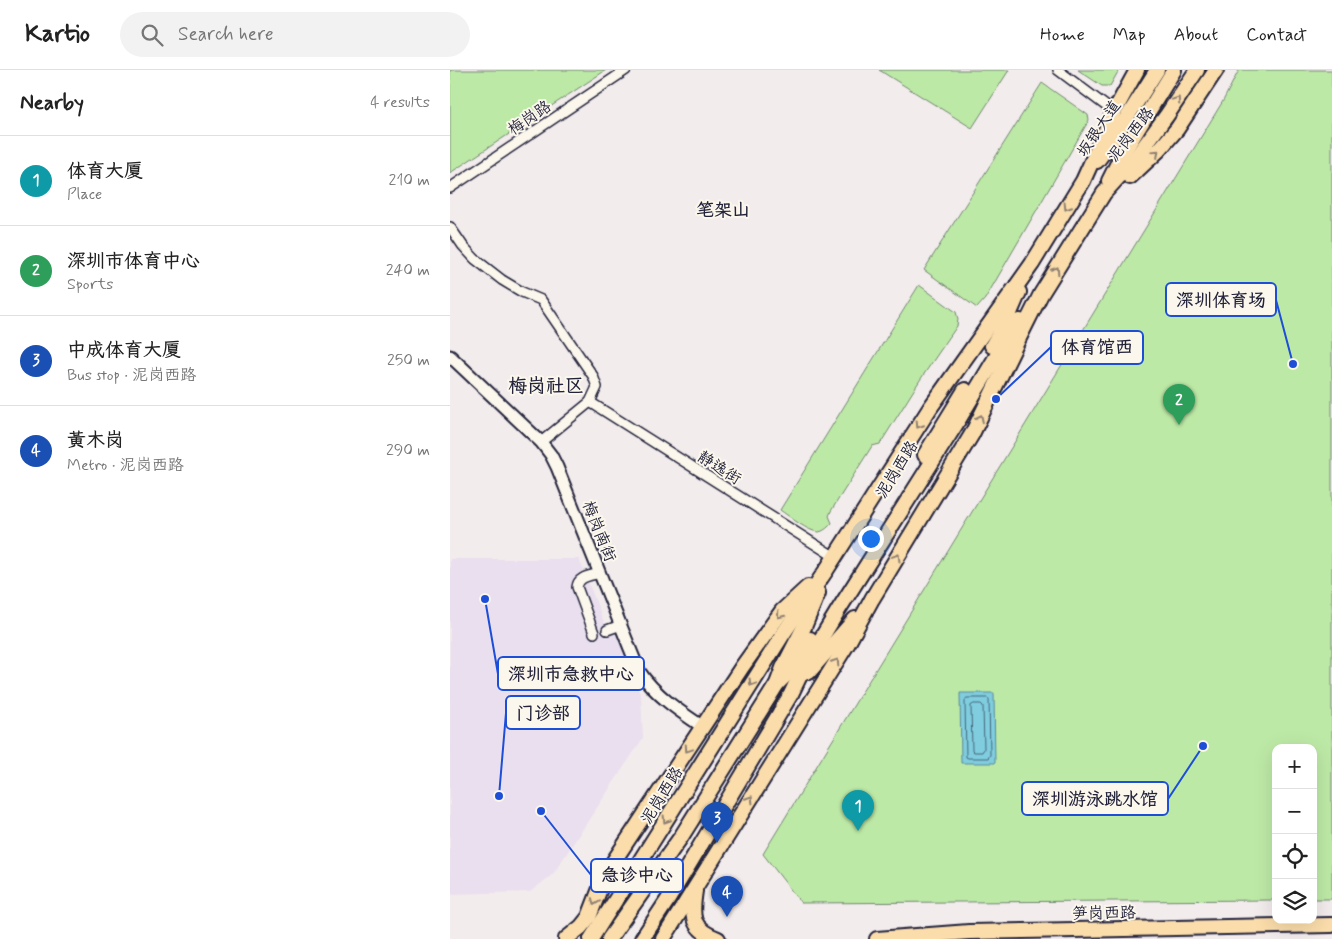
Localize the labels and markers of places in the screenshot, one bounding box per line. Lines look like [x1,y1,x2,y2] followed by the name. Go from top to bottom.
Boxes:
[1166,283,1276,316] callout: 深圳体育场
[1051,331,1143,364] callout: 体育馆西
[1163,384,1195,425] pin: 2
[498,657,644,690] callout: 深圳市急救中心
[506,696,580,729] callout: 门诊部
[1022,782,1168,815] callout: 深圳游泳跳水馆
[842,790,874,831] pin: 1
[701,802,733,843] pin: 3
[591,859,683,892] callout: 急诊中心
[711,876,743,917] pin: 4

